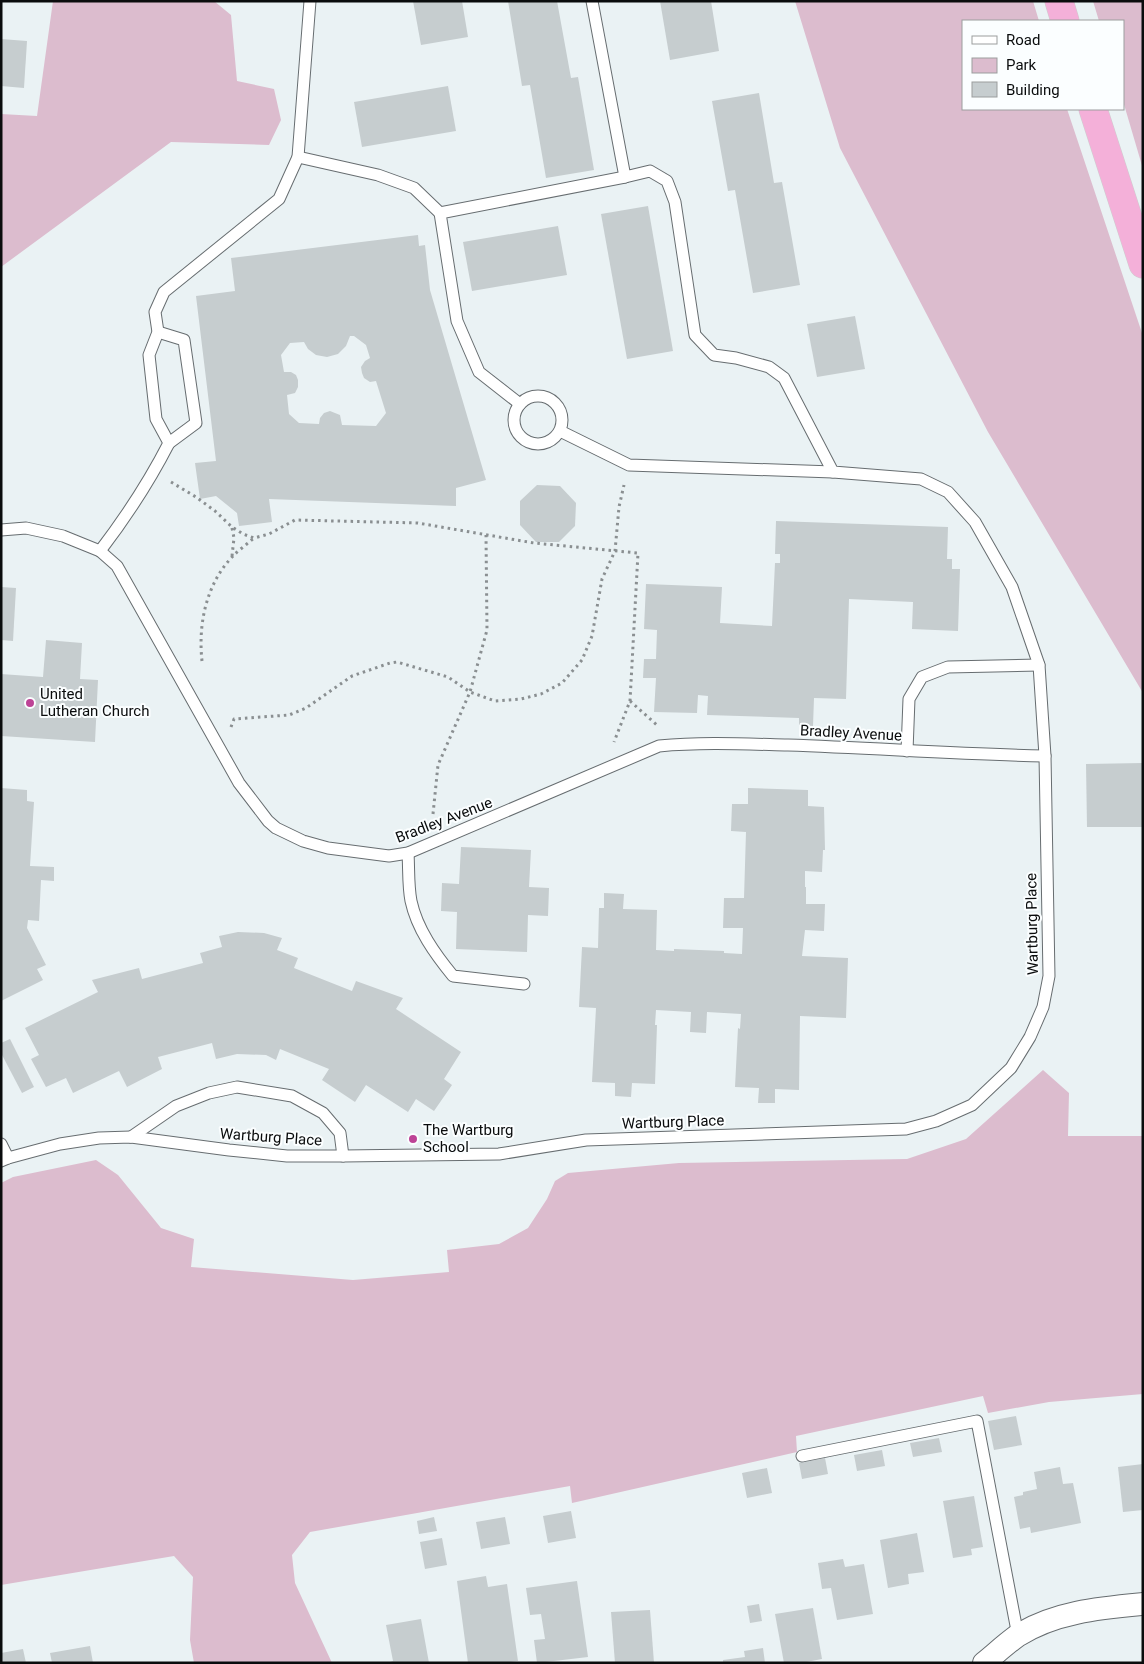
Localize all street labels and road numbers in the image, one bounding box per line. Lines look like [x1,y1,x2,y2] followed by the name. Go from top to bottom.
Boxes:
[800,721,903,745] street label: Bradley Avenue
[393,793,495,847] street label: Bradley Avenue
[1022,873,1042,975] street label: Wartburg Place
[621,1111,725,1133] street label: Wartburg Place
[219,1124,323,1150] street label: Wartburg Place

